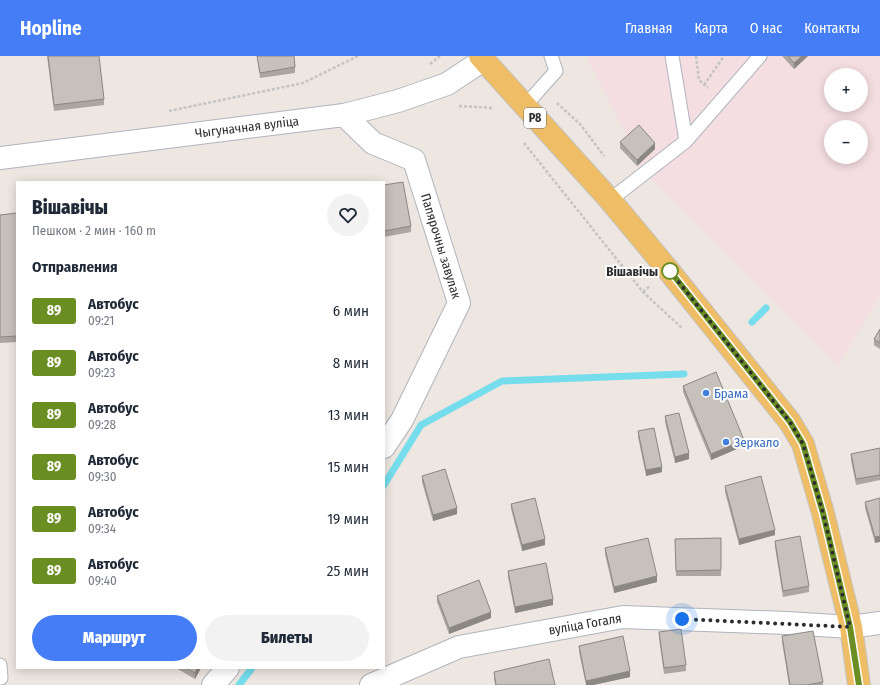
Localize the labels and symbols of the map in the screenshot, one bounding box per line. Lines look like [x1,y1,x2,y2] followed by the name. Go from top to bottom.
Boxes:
[524,108,546,128] road number: Р8
[194,113,300,141] street label: Чыгуначная вуліца
[418,191,464,301] street label: Папярочны завулак
[661,262,679,280] marker: Вішавічы
[606,264,658,279] place label: Вішавічы
[714,386,748,401] place label: Брама
[701,388,711,398] marker: Брама
[734,435,779,450] place label: Зеркало
[721,437,731,447] marker: Зеркало
[672,609,692,629] your location
[547,610,623,638] street label: вуліца Гогаля

